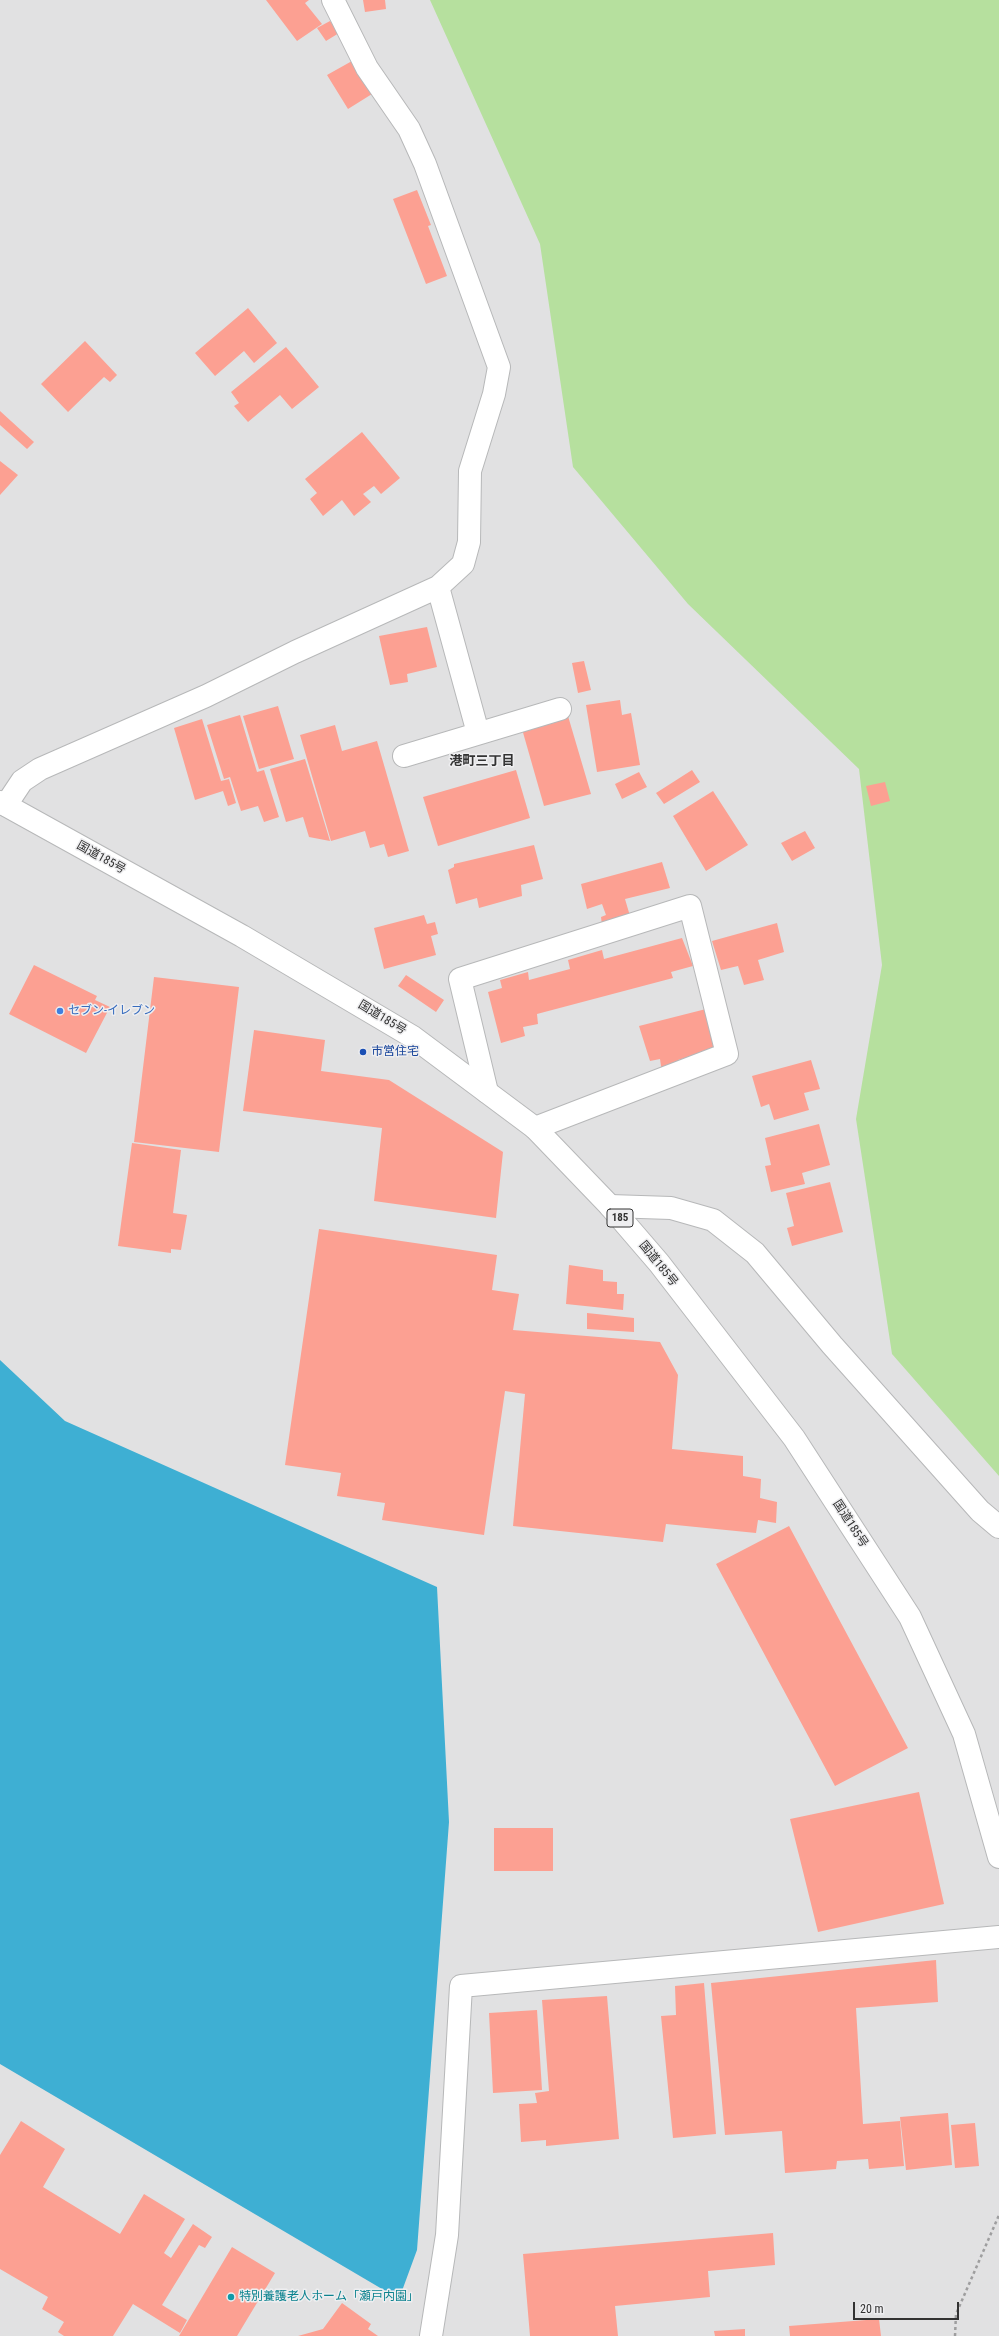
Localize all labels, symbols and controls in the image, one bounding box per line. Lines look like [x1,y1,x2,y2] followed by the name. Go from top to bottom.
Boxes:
[450,754,514,770] district label: 港町三丁目
[74,839,128,877] street label: 国道185号
[355,998,409,1038] street label: 国道185号
[68,1004,155,1018] place label: セブン-イレブン
[55,1006,65,1016] marker: セブン-イレブン
[371,1045,419,1059] place label: 市営住宅
[358,1047,368,1057] marker: 市営住宅
[607,1209,633,1227] road number: 185
[635,1239,681,1289] street label: 国道185号
[829,1498,871,1550] street label: 国道185号
[239,2290,419,2304] place label: 特別養護老人ホーム「瀬戸内園」
[226,2292,236,2302] marker: 特別養護老人ホーム「瀬戸内園」
[855,2294,961,2320] scale bar
[860,2302,884,2316] text: 20 m

